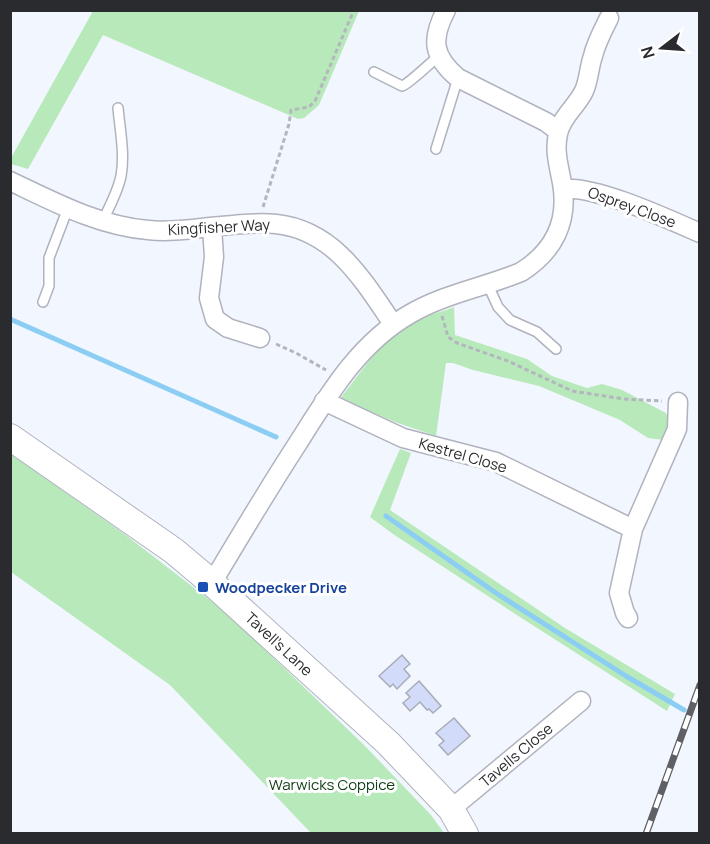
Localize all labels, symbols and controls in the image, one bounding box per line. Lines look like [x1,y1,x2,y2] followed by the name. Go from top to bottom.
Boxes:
[632,18,692,78] north arrow
[635,44,660,61] text: N
[585,181,679,233] street label: Osprey Close
[167,214,271,240] street label: Kingfisher Way
[416,432,510,478] street label: Kestrel Close
[215,577,347,598] place label: Woodpecker Drive
[196,580,210,594] marker: Woodpecker Drive
[241,607,317,681] street label: Tavell's Lane
[475,718,557,792] street label: Tavells Close
[269,774,395,795] park label: Warwicks Coppice

